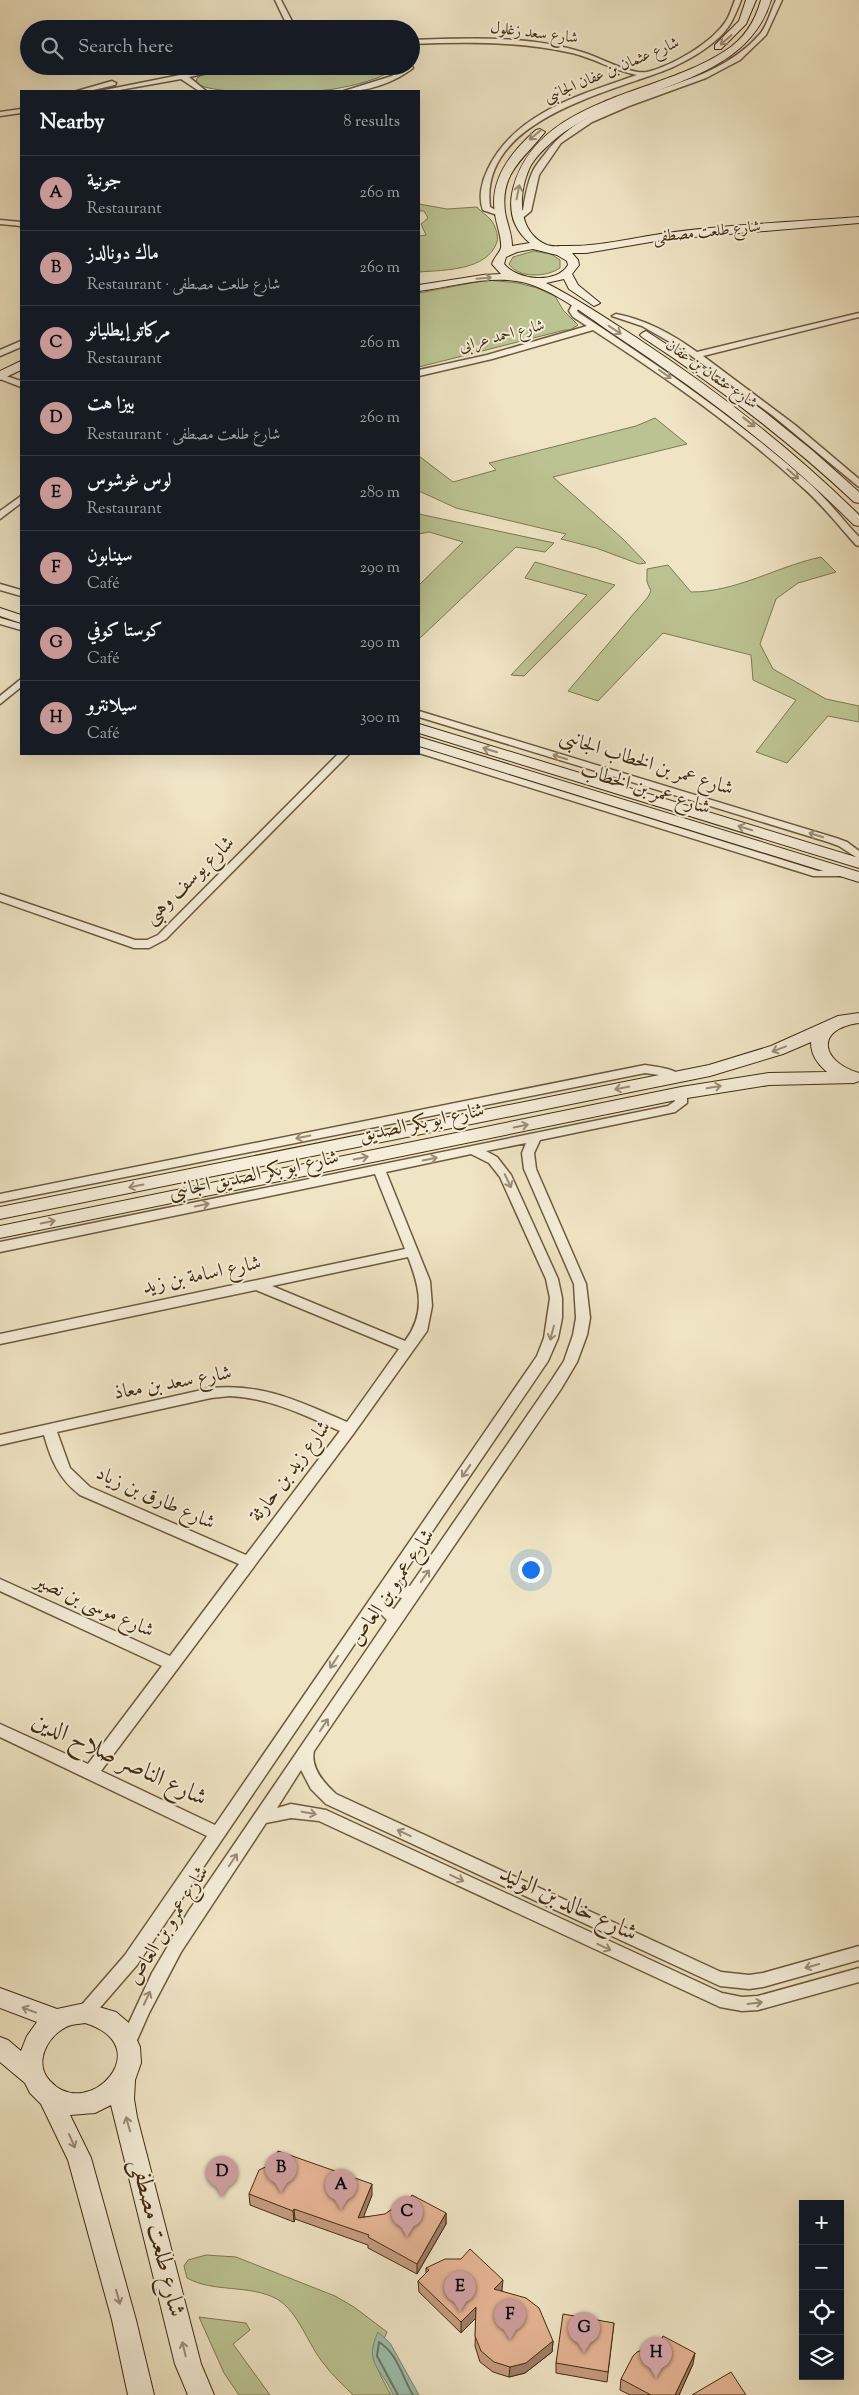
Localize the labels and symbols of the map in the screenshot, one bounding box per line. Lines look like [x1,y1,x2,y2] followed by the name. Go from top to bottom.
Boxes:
[489,17,579,51] street label: شارع سعد زغلول
[541,32,683,110] street label: شارع عثمان بن عفان الجانبى
[720,35,733,46] one-way arrow
[529,130,542,141] one-way arrow
[513,184,523,200] one-way arrow
[652,216,762,250] street label: شارع طلعت مصطفى
[476,273,492,283] one-way arrow
[457,315,547,359] street label: شارع احمد عرابى
[608,325,622,335] one-way arrow
[660,335,762,415] street label: شارع عثمان بن عفان
[658,369,672,379] one-way arrow
[742,416,755,427] one-way arrow
[787,468,800,480] one-way arrow
[556,726,736,802] street label: شارع عمر بن الخطاب الجانبى
[482,744,498,754] one-way arrow
[552,752,568,762] one-way arrow
[577,759,713,821] street label: شارع عمر بن الخطاب
[738,823,754,833] one-way arrow
[808,829,824,839] one-way arrow
[138,830,243,933] street label: شارع يوسف وهبى
[772,1045,787,1054] one-way arrow
[706,1082,722,1092] one-way arrow
[614,1084,630,1093] one-way arrow
[357,1097,487,1152] street label: شارع ابو بكر الصديق
[512,1121,528,1130] one-way arrow
[295,1133,311,1143] one-way arrow
[166,1144,342,1209] street label: شارع ابو بكر الصديق الجانبى
[353,1153,369,1163] one-way arrow
[421,1154,437,1163] one-way arrow
[504,1173,513,1188] one-way arrow
[129,1181,145,1191] one-way arrow
[194,1200,210,1210] one-way arrow
[39,1217,55,1226] one-way arrow
[140,1249,264,1304] street label: شارع اسامة بن زيد
[547,1325,556,1341] one-way arrow
[112,1359,234,1410] street label: شارع سعد بن معاذ
[243,1415,340,1530] street label: شارع زيد بن حارثة
[90,1460,219,1539] street label: شارع طارق بن زياد
[461,1464,471,1478] one-way arrow
[343,1524,444,1653] street label: شارع عمرو بن العاص
[518,1557,544,1583] your location
[27,1567,158,1647] street label: شارع موسى بن نصير
[420,1569,430,1583] one-way arrow
[329,1655,339,1669] one-way arrow
[25,1704,212,1817] street label: شارع الناصر صلاح الدين
[318,1718,329,1732] one-way arrow
[300,1808,316,1818] one-way arrow
[397,1828,412,1837] one-way arrow
[228,1853,238,1867] one-way arrow
[493,1857,643,1952] street label: شارع خالد بن الوليد
[121,1861,218,1992] street label: شارع عمرو بن العاص
[449,1874,464,1884] one-way arrow
[596,1943,611,1952] one-way arrow
[804,1962,820,1971] one-way arrow
[143,1990,153,2005] one-way arrow
[746,1997,762,2007] one-way arrow
[22,2005,37,2014] one-way arrow
[122,2116,132,2132] one-way arrow
[68,2133,78,2148] one-way arrow
[265,2152,297,2193] pin: B
[120,2155,193,2321] street label: شارع طلعت مصطفى
[206,2156,238,2197] pin: D
[325,2169,357,2210] pin: A
[391,2196,423,2237] pin: C
[444,2271,476,2312] pin: E
[114,2288,123,2304] one-way arrow
[494,2299,526,2340] pin: F
[568,2312,600,2353] pin: G
[640,2337,672,2378] pin: H
[179,2342,188,2358] one-way arrow

